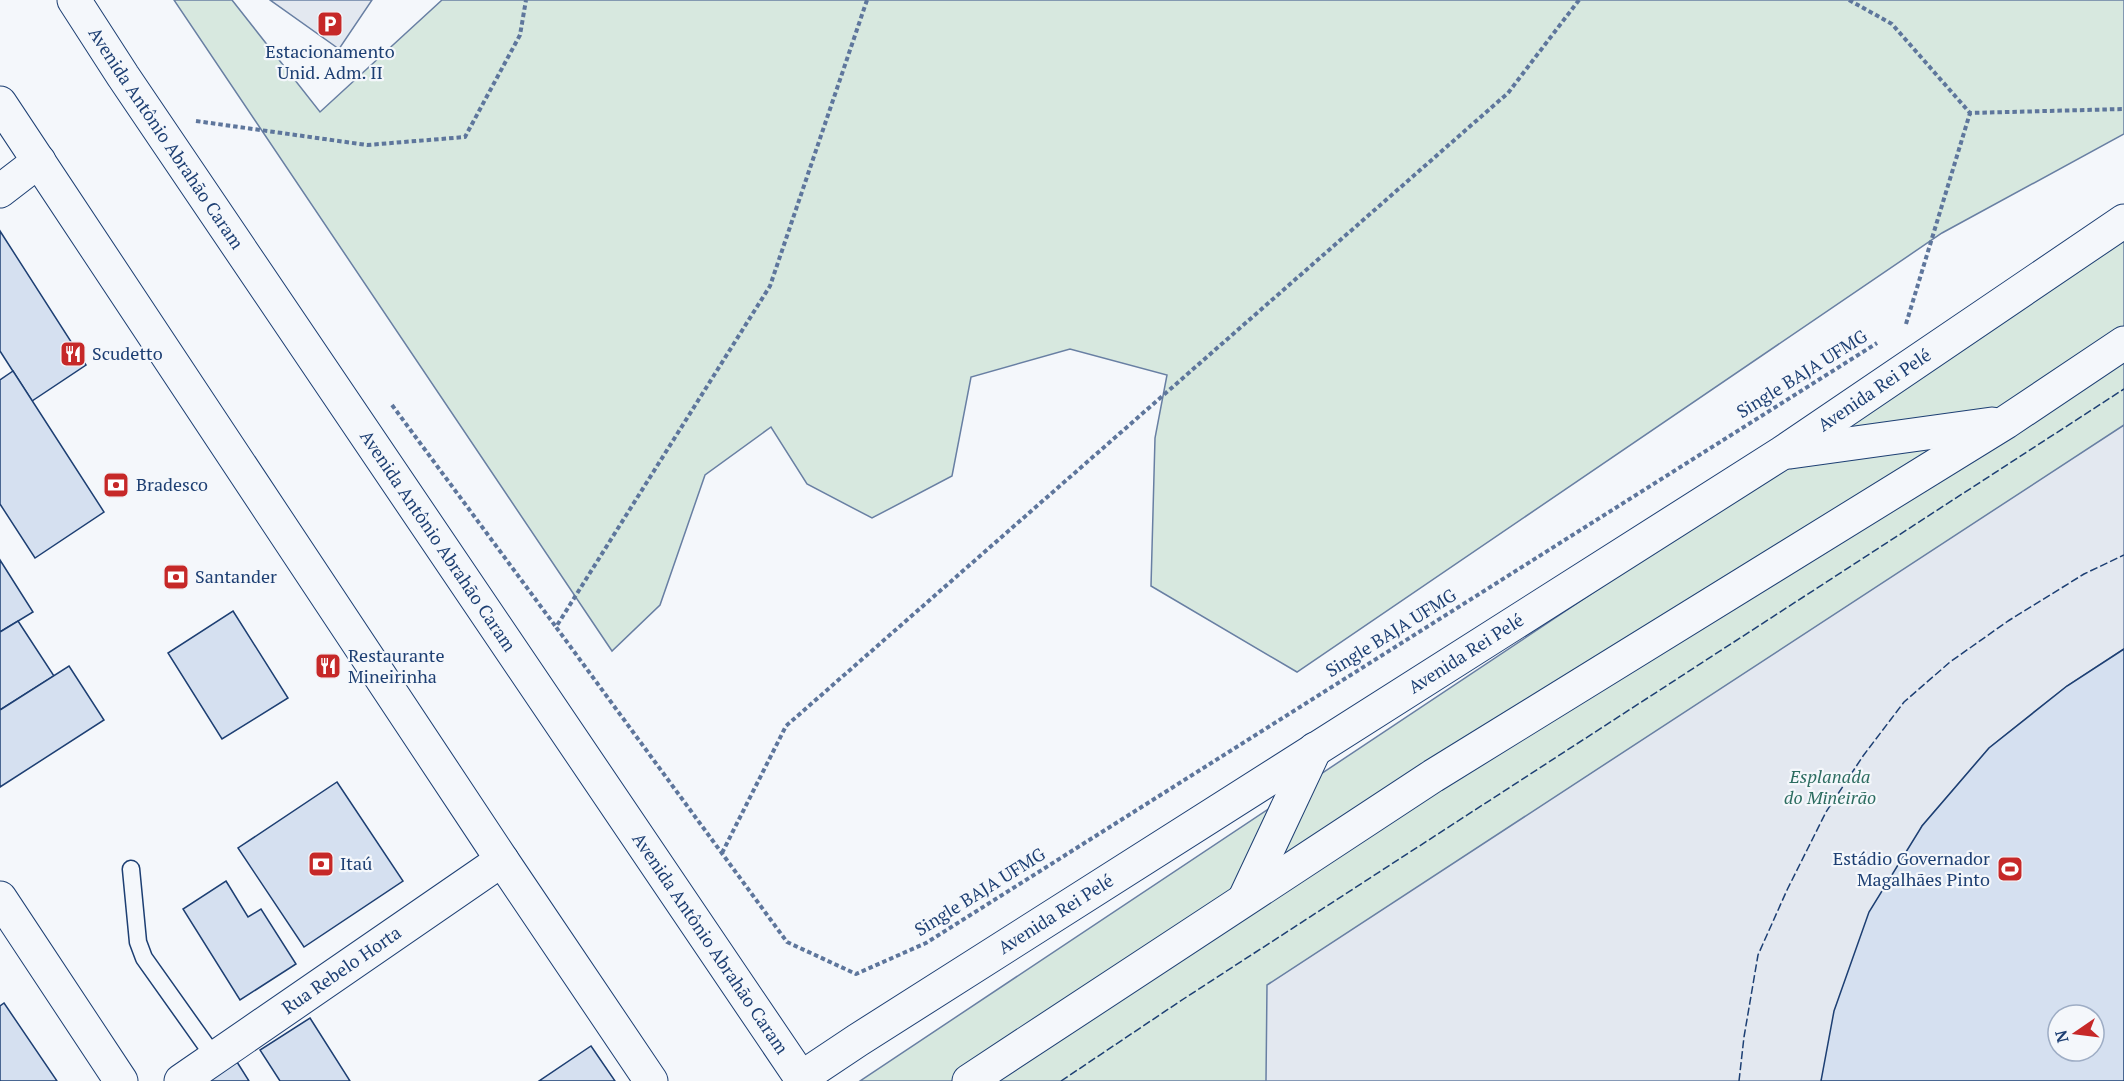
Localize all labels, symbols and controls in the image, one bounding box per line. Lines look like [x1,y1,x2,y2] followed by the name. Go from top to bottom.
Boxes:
[315,9,345,39] parking icon: Estacionamento Unid. Adm. II
[84,22,250,254] street label: Avenida Antônio Abrahão Caram
[265,39,395,84] place label: Estacionamento Unid. Adm. II
[1732,323,1872,423] street label: Single BAJA UFMG
[58,339,88,369] restaurant icon: Scudetto
[92,341,163,365] place label: Scudetto
[1813,342,1935,436] street label: Avenida Rei Pelé
[355,425,522,656] street label: Avenida Antônio Abrahão Caram
[101,470,131,500] bank icon: Bradesco
[136,472,208,496] place label: Bradesco
[161,562,191,592] bank icon: Santander
[195,564,277,588] place label: Santander
[1321,582,1461,682] street label: Single BAJA UFMG
[1403,607,1528,698] street label: Avenida Rei Pelé
[348,643,445,688] place label: Restaurante Mineirinha
[313,651,343,681] restaurant icon: Restaurante Mineirinha
[1784,764,1876,809] park label: Esplanada do Mineirão
[627,828,795,1059] street label: Avenida Antônio Abrahão Caram
[910,841,1050,941] street label: Single BAJA UFMG
[1833,846,1990,891] place label: Estádio Governador Magalhães Pinto
[306,849,336,879] bank icon: Itaú
[340,851,372,875] place label: Itaú
[1995,854,2025,884] sports icon: Estádio Governador Magalhães Pinto
[993,868,1118,959] street label: Avenida Rei Pelé
[277,920,405,1019] street label: Rua Rebelo Horta
[2046,1003,2106,1063] north arrow
[2049,1028,2074,1045] text: N

